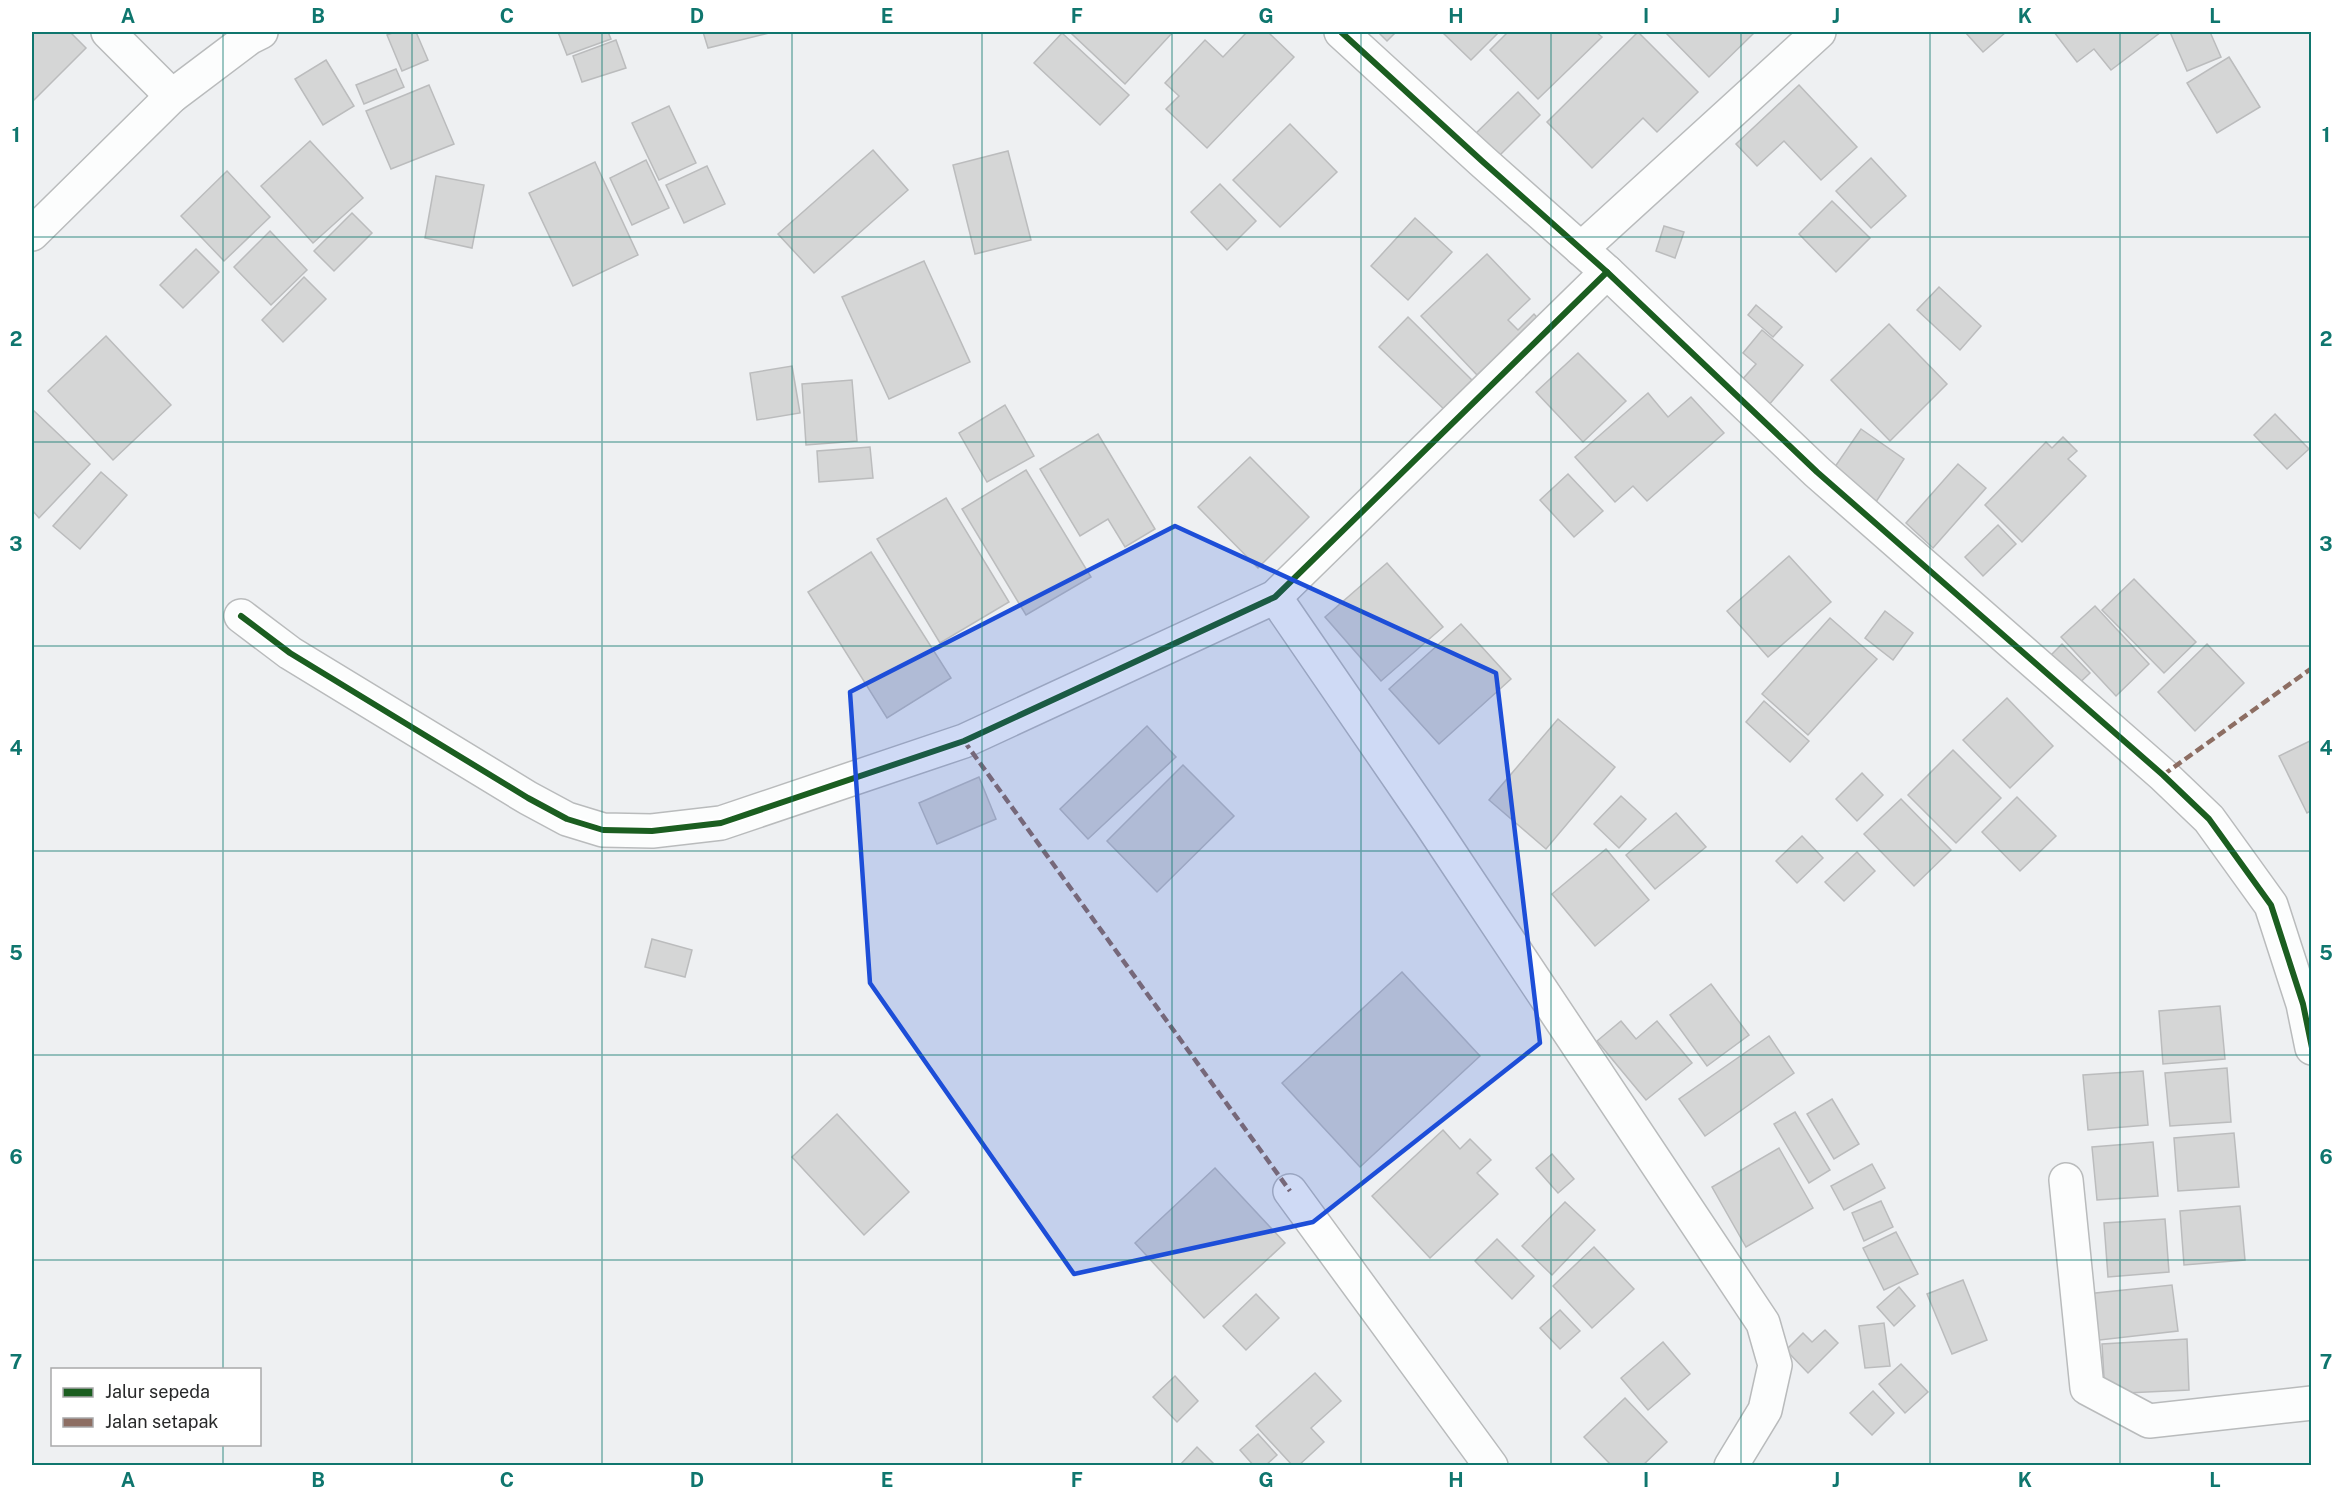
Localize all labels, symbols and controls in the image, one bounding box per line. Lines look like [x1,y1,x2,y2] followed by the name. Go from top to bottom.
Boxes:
[121,4,135,28] text: A
[311,4,325,28] text: B
[500,4,514,28] text: C
[690,4,704,28] text: D
[881,4,893,28] text: E
[1071,4,1083,28] text: F
[1258,4,1274,28] text: G
[1448,4,1464,28] text: H
[1643,4,1649,28] text: I
[1832,4,1840,28] text: J
[2018,4,2032,28] text: K
[2209,4,2221,28] text: L
[12,123,20,147] text: 1
[2322,123,2330,147] text: 1
[10,327,22,351] text: 2
[2320,327,2332,351] text: 2
[9,532,23,556] text: 3
[2319,532,2333,556] text: 3
[9,736,23,760] text: 4
[2319,736,2333,760] text: 4
[9,941,23,965] text: 5
[2319,941,2333,965] text: 5
[9,1145,23,1169] text: 6
[2319,1145,2333,1169] text: 6
[10,1350,22,1374] text: 7
[2320,1350,2332,1374] text: 7
[51,1368,261,1446] legend
[105,1381,210,1402] text: Jalur sepeda
[105,1411,218,1432] text: Jalan setapak
[121,1468,135,1492] text: A
[311,1468,325,1492] text: B
[500,1468,514,1492] text: C
[690,1468,704,1492] text: D
[881,1468,893,1492] text: E
[1071,1468,1083,1492] text: F
[1258,1468,1274,1492] text: G
[1448,1468,1464,1492] text: H
[1643,1468,1649,1492] text: I
[1832,1468,1840,1492] text: J
[2018,1468,2032,1492] text: K
[2209,1468,2221,1492] text: L

